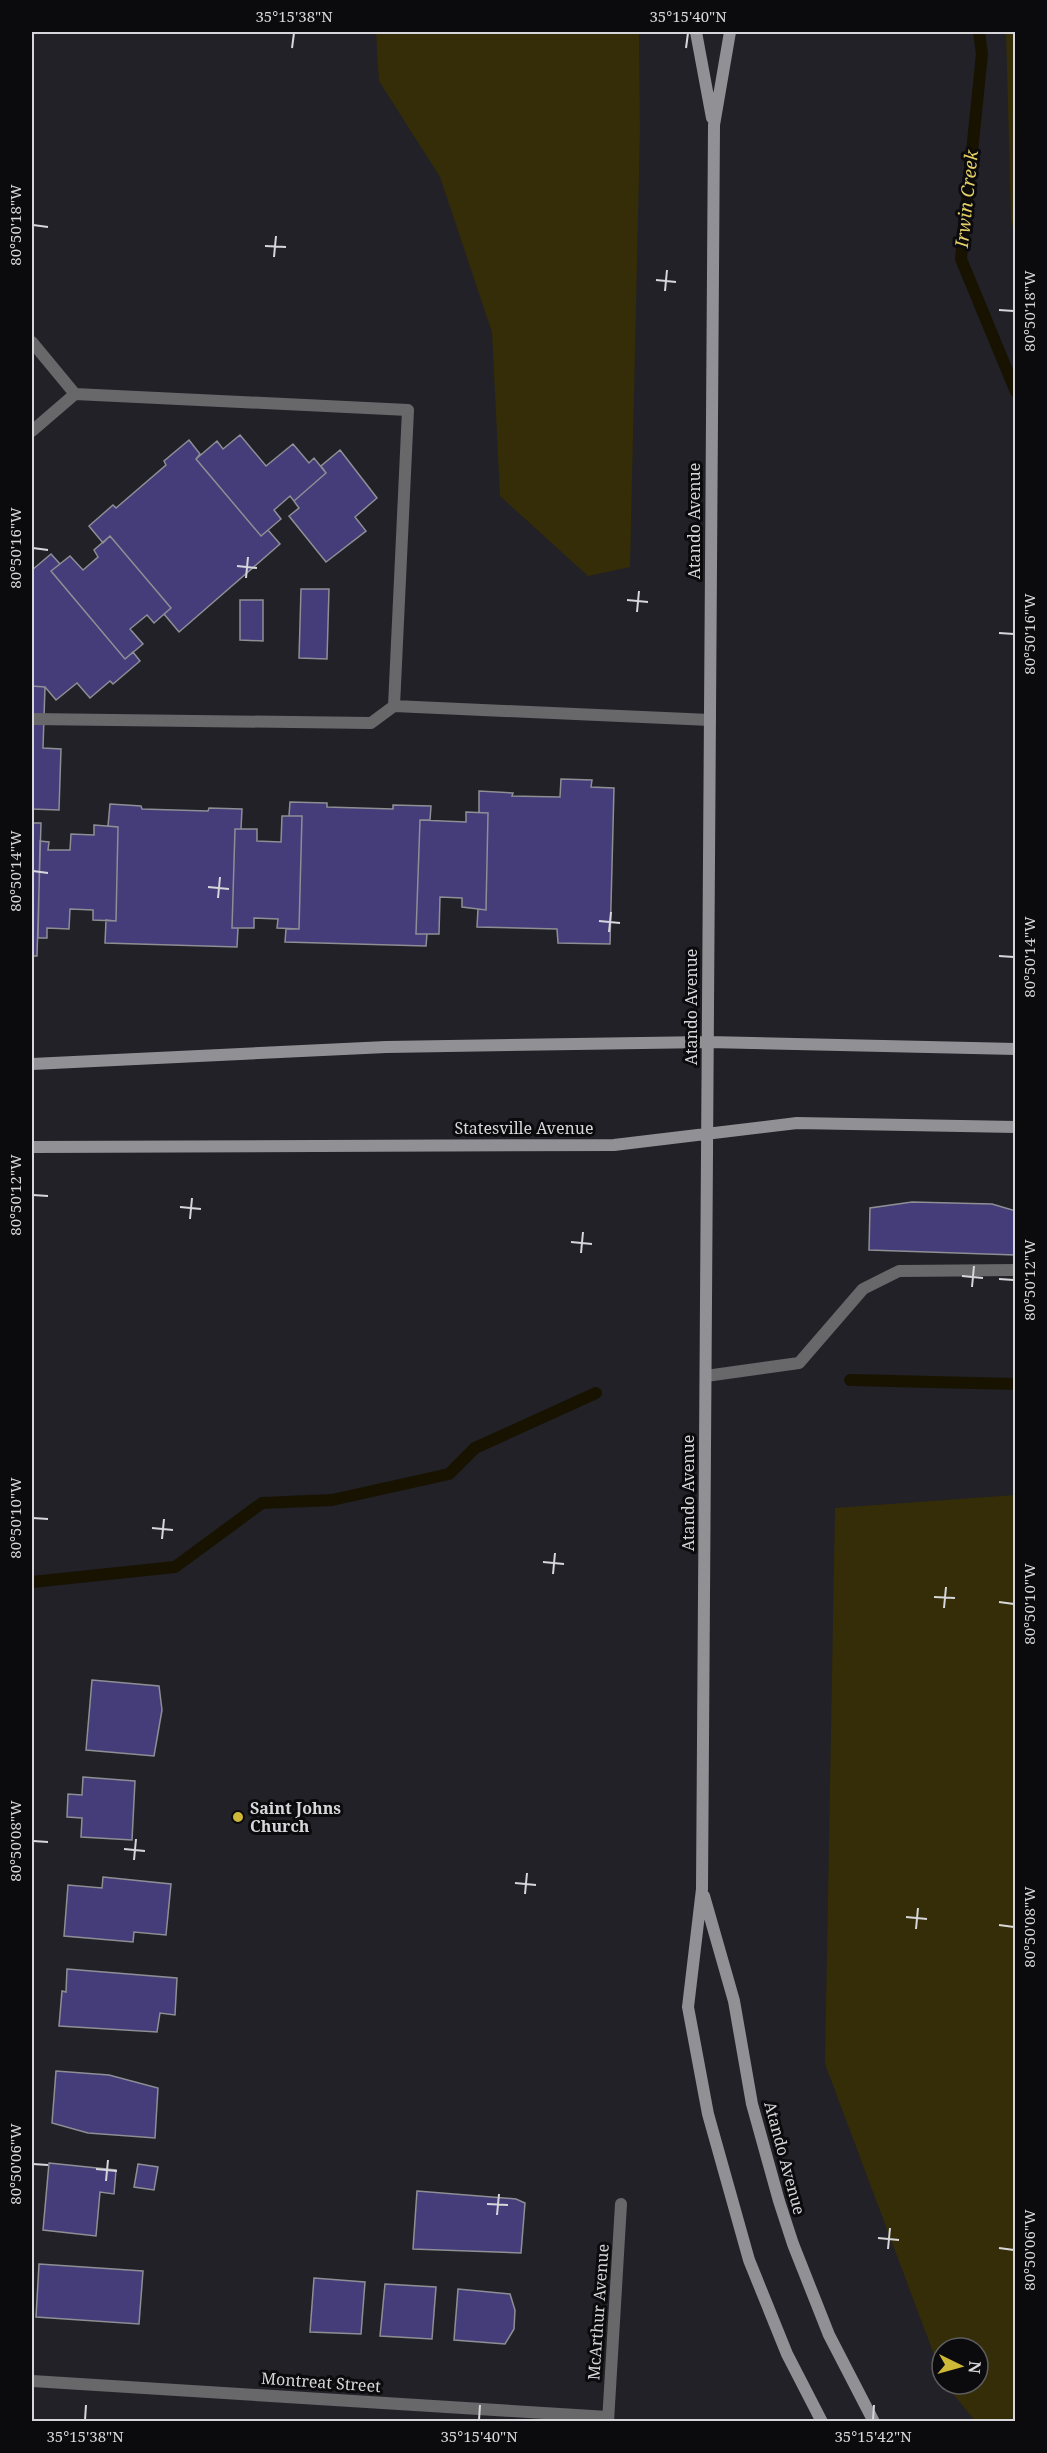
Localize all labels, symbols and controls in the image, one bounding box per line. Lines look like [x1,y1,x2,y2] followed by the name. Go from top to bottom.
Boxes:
[255,6,333,26] text: 35°15'38"N
[649,6,727,26] text: 35°15'40"N
[949,148,983,250] water label: Irwin Creek
[5,184,25,266] text: 80°50'18"W
[1019,270,1039,352] text: 80°50'18"W
[683,463,705,579] street label: Atando Avenue
[5,507,25,589] text: 80°50'16"W
[1019,593,1039,675] text: 80°50'16"W
[5,830,25,912] text: 80°50'14"W
[1019,916,1039,998] text: 80°50'14"W
[680,949,702,1065] street label: Atando Avenue
[455,1117,593,1139] street label: Statesville Avenue
[5,1154,25,1236] text: 80°50'12"W
[1019,1239,1039,1321] text: 80°50'12"W
[677,1435,699,1551] street label: Atando Avenue
[5,1477,25,1559] text: 80°50'10"W
[1019,1563,1039,1645] text: 80°50'10"W
[250,1797,341,1837] place label: Saint Johns Church
[5,1800,25,1882] text: 80°50'08"W
[231,1810,245,1824] marker: Saint Johns Church
[1019,1886,1039,1968] text: 80°50'08"W
[759,2099,811,2217] street label: Atando Avenue
[5,2123,25,2205] text: 80°50'06"W
[1019,2209,1039,2291] text: 80°50'06"W
[582,2243,614,2381] street label: McArthur Avenue
[930,2336,990,2396] north arrow
[963,2360,986,2375] text: N
[261,2367,382,2397] street label: Montreat Street
[46,2426,124,2446] text: 35°15'38"N
[440,2426,518,2446] text: 35°15'40"N
[834,2426,912,2446] text: 35°15'42"N

